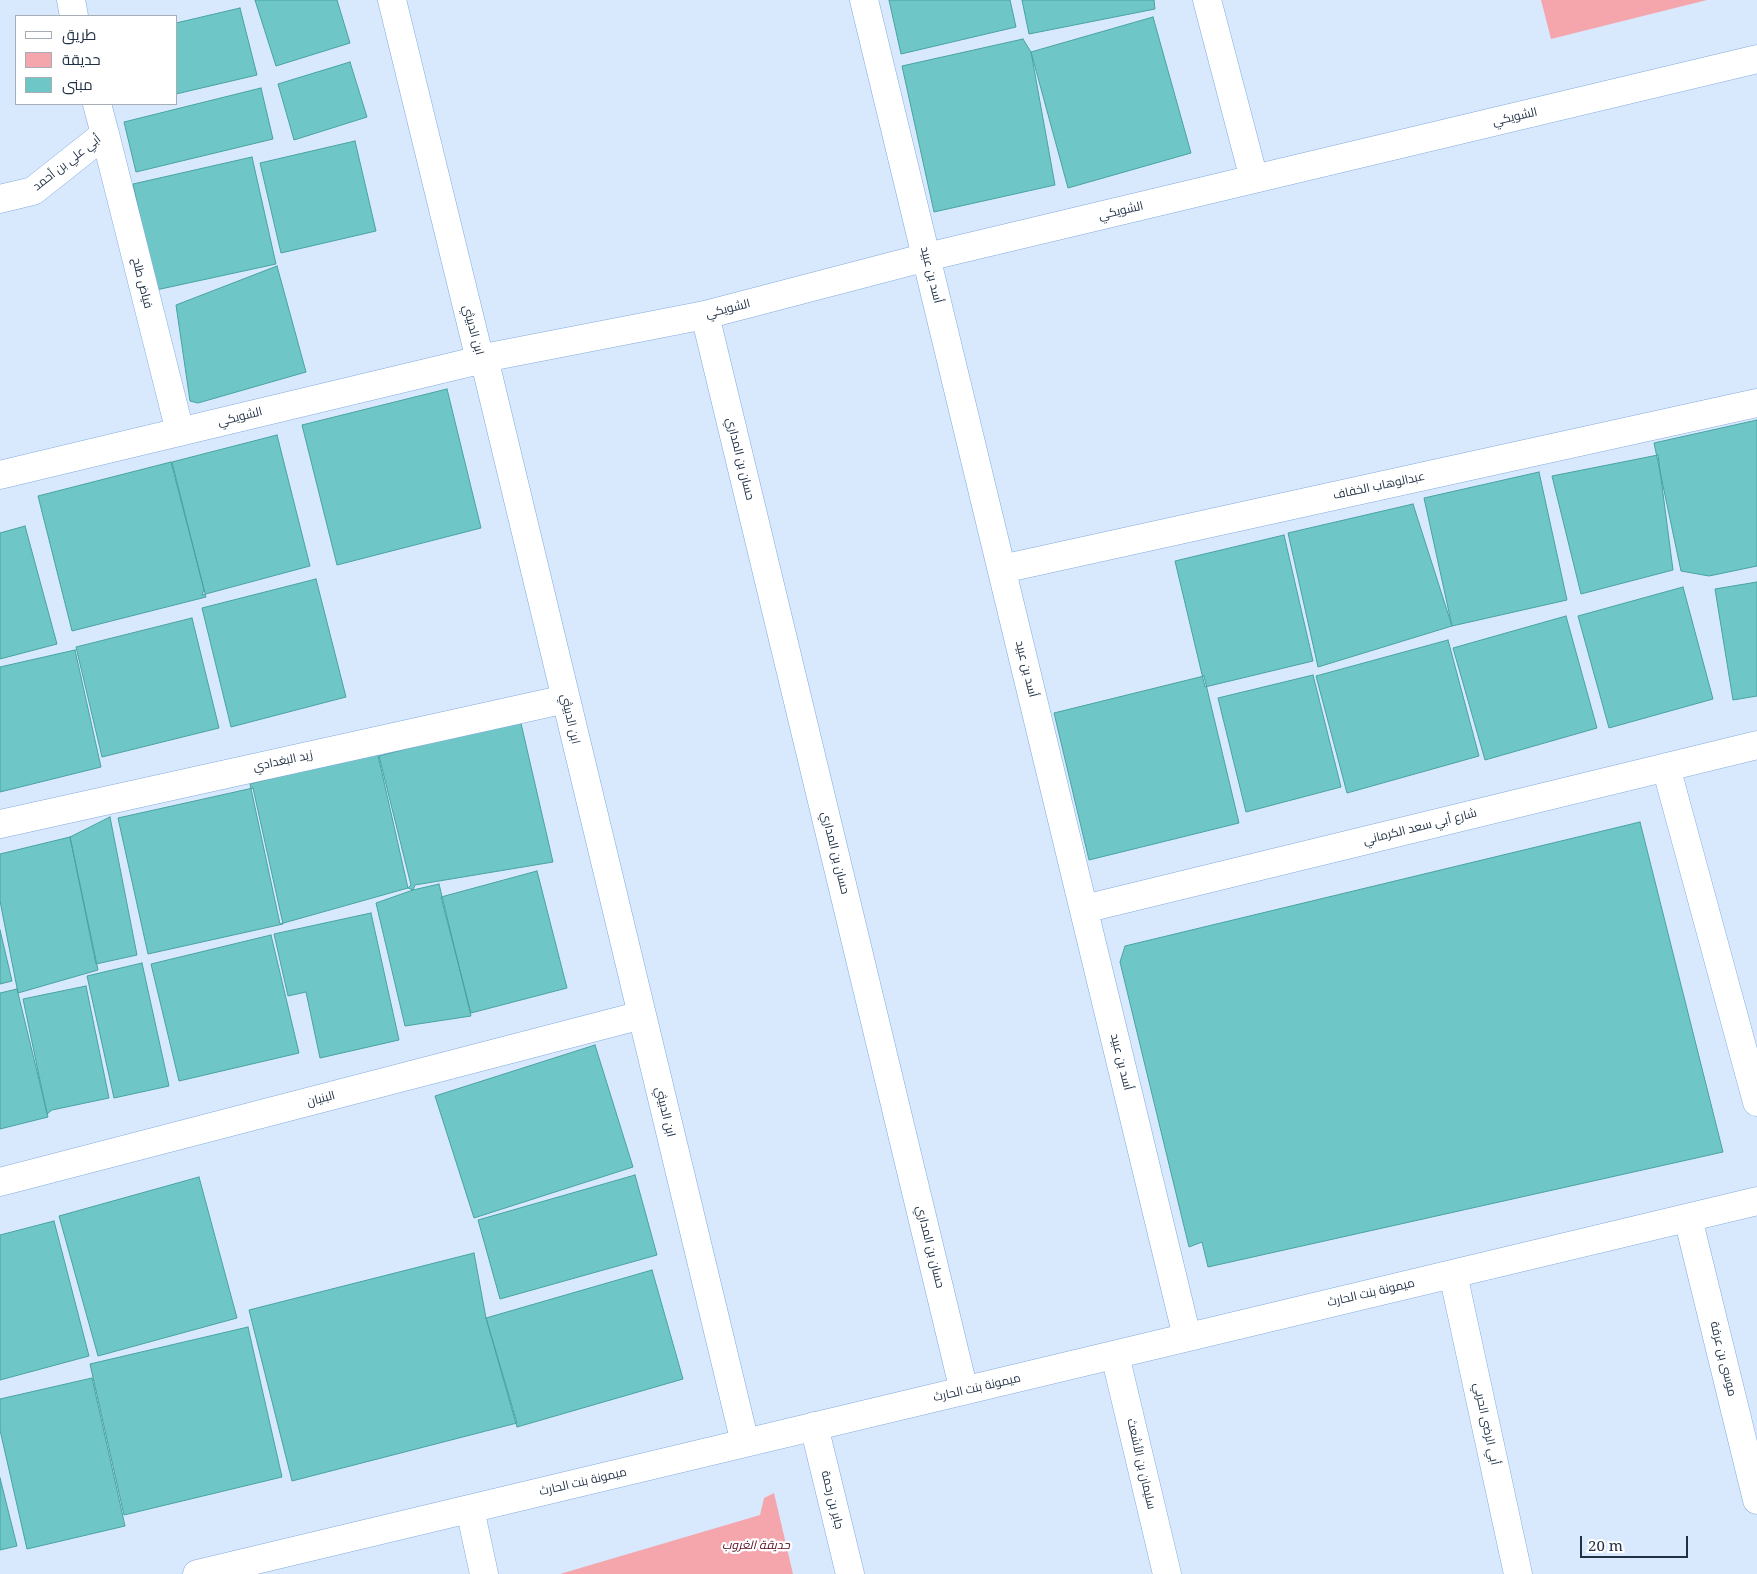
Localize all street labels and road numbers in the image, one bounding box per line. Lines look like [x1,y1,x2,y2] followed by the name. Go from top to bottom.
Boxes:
[1491,105,1539,129] street label: الشويكي
[30,132,104,194] street label: أبي علي بن أحمد
[1097,199,1145,223] street label: الشويكي
[917,245,945,305] street label: أسد بن عبيد
[129,256,155,310] street label: فياض طلح
[704,297,752,321] street label: الشويكي
[459,304,487,356] street label: ابن الدبيثي
[216,405,264,429] street label: الشويكي
[723,416,757,502] street label: حسان بن المداري
[1332,469,1426,503] street label: عبدالوهاب الخفاف
[1012,639,1040,699] street label: أسد بن عبيد
[557,693,583,745] street label: ابن الدبيثي
[252,748,314,774] street label: زيد البغدادي
[1362,806,1478,848] street label: شارع أبي سعد الكرماني
[818,810,852,896] street label: حسان بن المداري
[1107,1032,1135,1092] street label: أسد بن عبيد
[652,1086,678,1138] street label: ابن الدبيثي
[305,1088,337,1110] street label: البنيان
[913,1204,947,1290] street label: حسان بن المداري
[1326,1276,1416,1310] street label: ميمونة بنت الحارث
[1707,1320,1739,1398] street label: موسى بن عرفة
[932,1371,1022,1405] street label: ميمونة بنت الحارث
[1470,1382,1502,1466] street label: أبي الرضى الحربي
[1124,1417,1158,1511] street label: سليمان بن الأشعث
[538,1465,628,1499] street label: ميمونة بنت الحارث
[818,1469,846,1531] street label: جابر بن رحمة

